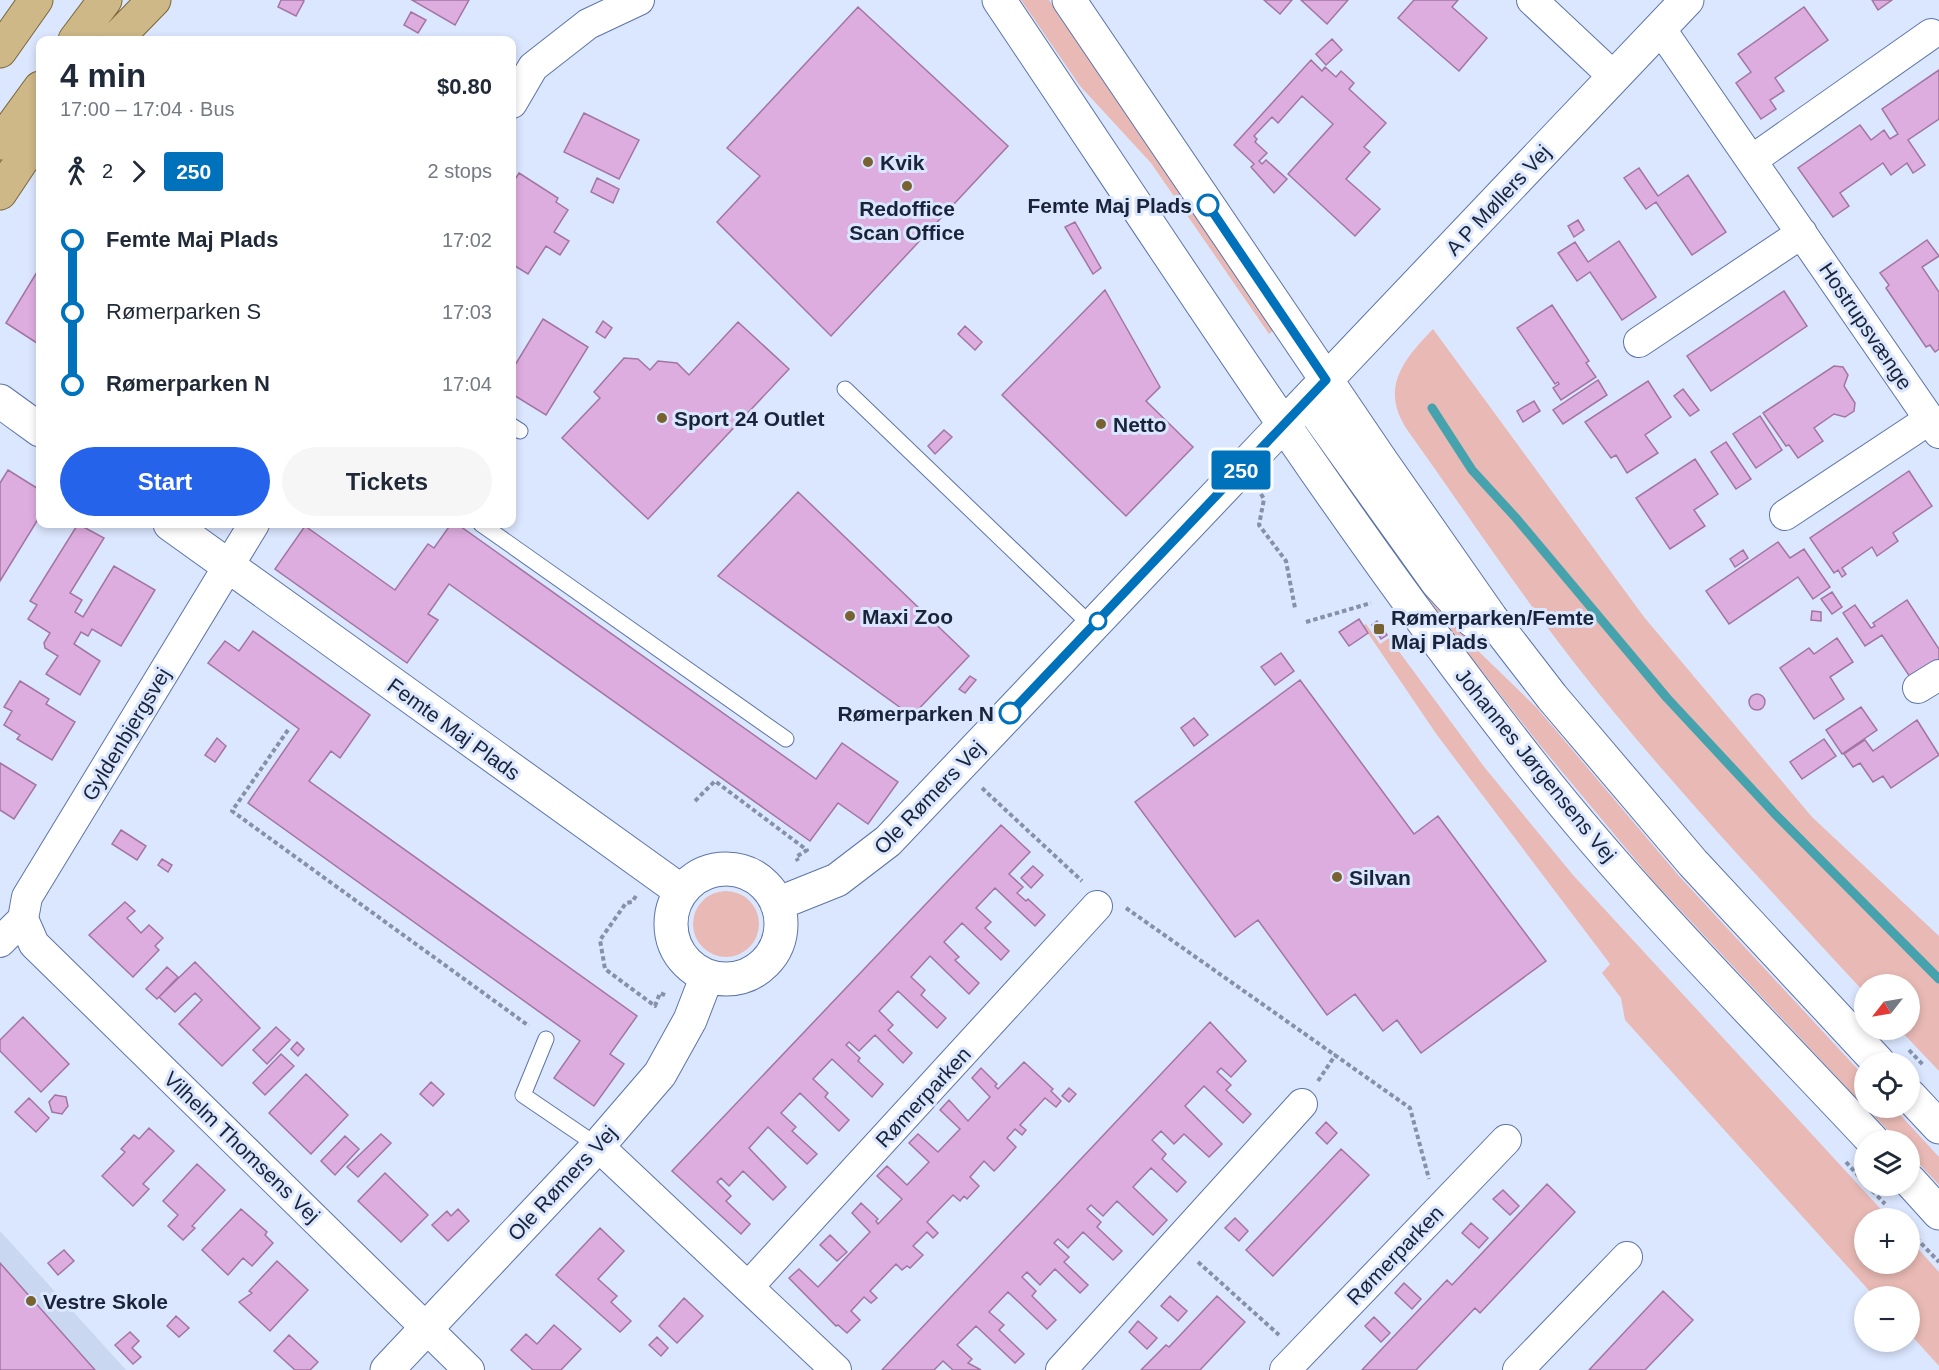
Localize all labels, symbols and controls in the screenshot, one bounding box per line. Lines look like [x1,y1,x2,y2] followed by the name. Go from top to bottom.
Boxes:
[60,57,146,94] text: 4 min
[437,74,492,99] text: $0.80
[60,98,235,120] text: 17:00 – 17:04 · Bus
[1441,140,1555,260] street label: A P Møllers Vej
[880,151,925,174] place label: Kvik
[60,155,93,188] icon: walk
[122,155,155,188] icon: forward
[861,155,875,169] marker: Kvik
[102,160,113,182] text: 2
[176,160,211,183] text: 250
[428,160,492,182] text: 2 stops
[900,179,914,193] marker: Redoffice Scan Office
[1027,194,1192,217] place label: Femte Maj Plads
[1197,194,1219,216] marker: Femte Maj Plads
[849,197,965,244] place label: Redoffice Scan Office
[106,227,278,252] text: Femte Maj Plads
[442,229,492,251] text: 17:02
[1815,258,1917,394] street label: Hostrupsvænge
[106,299,261,324] text: Rømerparken S
[442,301,492,323] text: 17:03
[106,371,270,396] text: Rømerparken N
[442,373,492,395] text: 17:04
[674,407,825,430] place label: Sport 24 Outlet
[655,411,669,425] marker: Sport 24 Outlet
[1113,413,1167,436] place label: Netto
[1094,417,1108,431] marker: Netto
[60,447,270,516] button: Start
[282,447,492,516] button: Tickets
[1206,450,1276,490] line badge: 250
[1223,459,1259,482] text: 250
[862,605,953,628] place label: Maxi Zoo
[1391,606,1594,653] place label: Rømerparken/Femte Maj Plads
[843,609,857,623] marker: Maxi Zoo
[1089,612,1107,630] unlabelled marker
[1372,622,1386,636] marker: Rømerparken/Femte Maj Plads
[77,664,175,804] street label: Gyldenbjergsvej
[1451,664,1621,866] street label: Johannes Jørgensens Vej
[384,673,524,785] street label: Femte Maj Plads
[838,702,994,725] place label: Rømerparken N
[999,702,1021,724] marker: Rømerparken N
[869,736,989,858] street label: Ole Rømers Vej
[1349,866,1411,889] place label: Silvan
[1330,870,1344,884] marker: Silvan
[1854,974,1920,1040] north arrow
[1854,974,1920,1352] map controls
[871,1042,975,1152] street label: Rømerparken
[1854,1052,1920,1118] button: locate
[160,1067,324,1227] street label: Vilhelm Thomsens Vej
[503,1121,621,1245] street label: Ole Rømers Vej
[1854,1130,1920,1196] button: layers
[1342,1201,1448,1309] street label: Rømerparken
[1854,1208,1920,1274] button: +
[1854,1286,1920,1352] button: −
[43,1290,168,1313] place label: Vestre Skole
[24,1294,38,1308] marker: Vestre Skole

